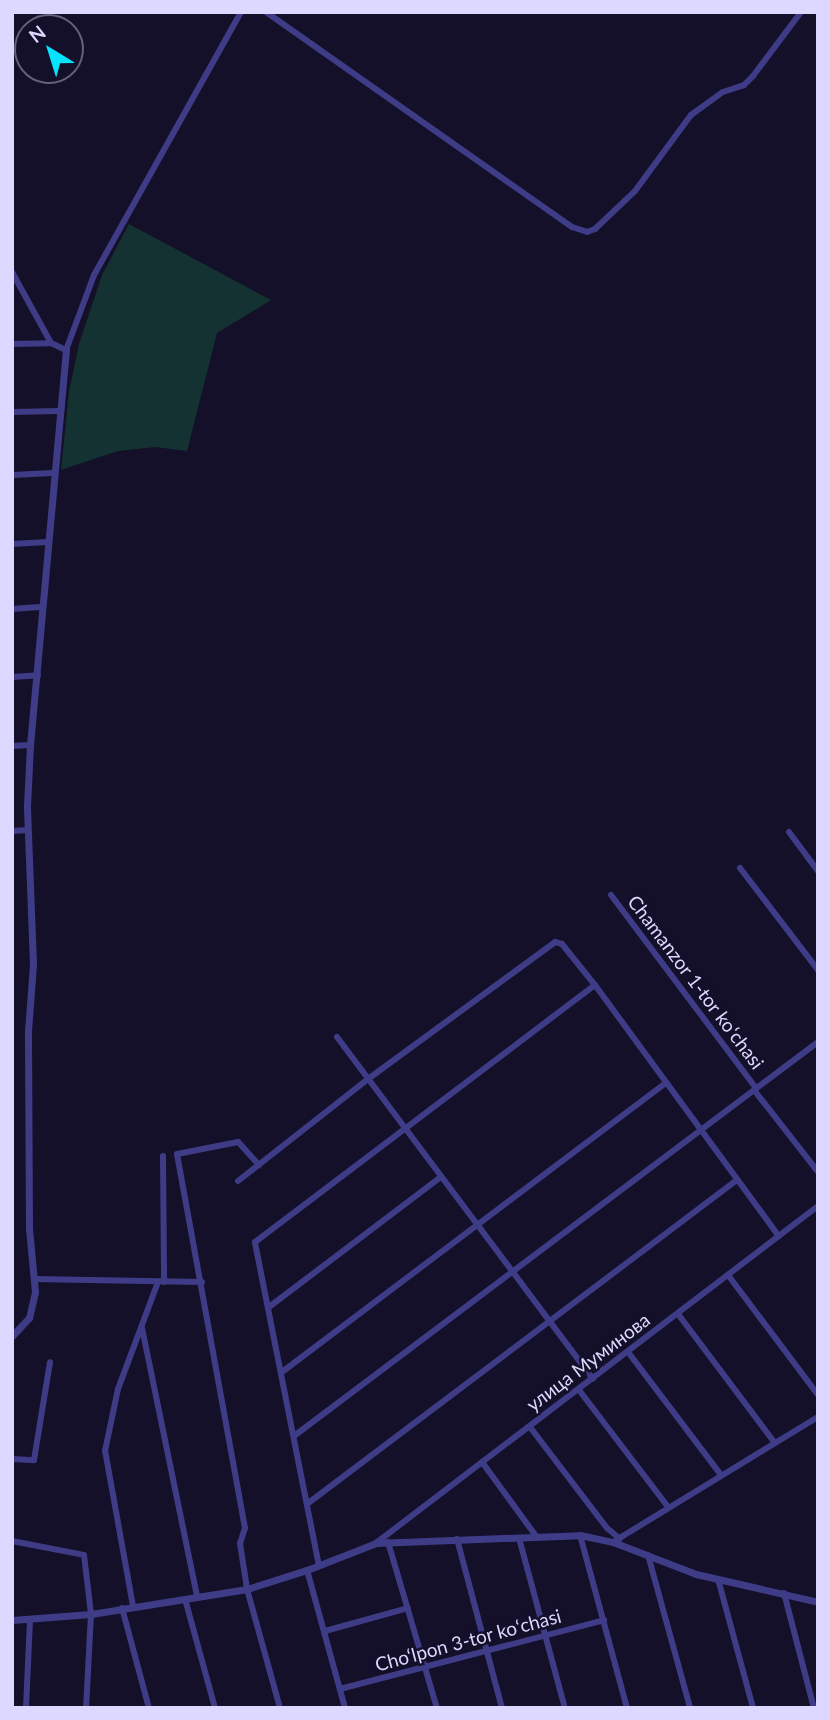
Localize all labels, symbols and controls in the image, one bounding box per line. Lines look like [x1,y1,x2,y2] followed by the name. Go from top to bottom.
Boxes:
[14,14,84,84] north arrow
[24,20,50,47] text: N
[623,890,769,1074] street label: Chamanzor 1-tor koʻchasi
[522,1308,654,1416] street label: улица Муминова
[372,1604,564,1676] street label: Cho‘lpon 3-tor koʻchasi

